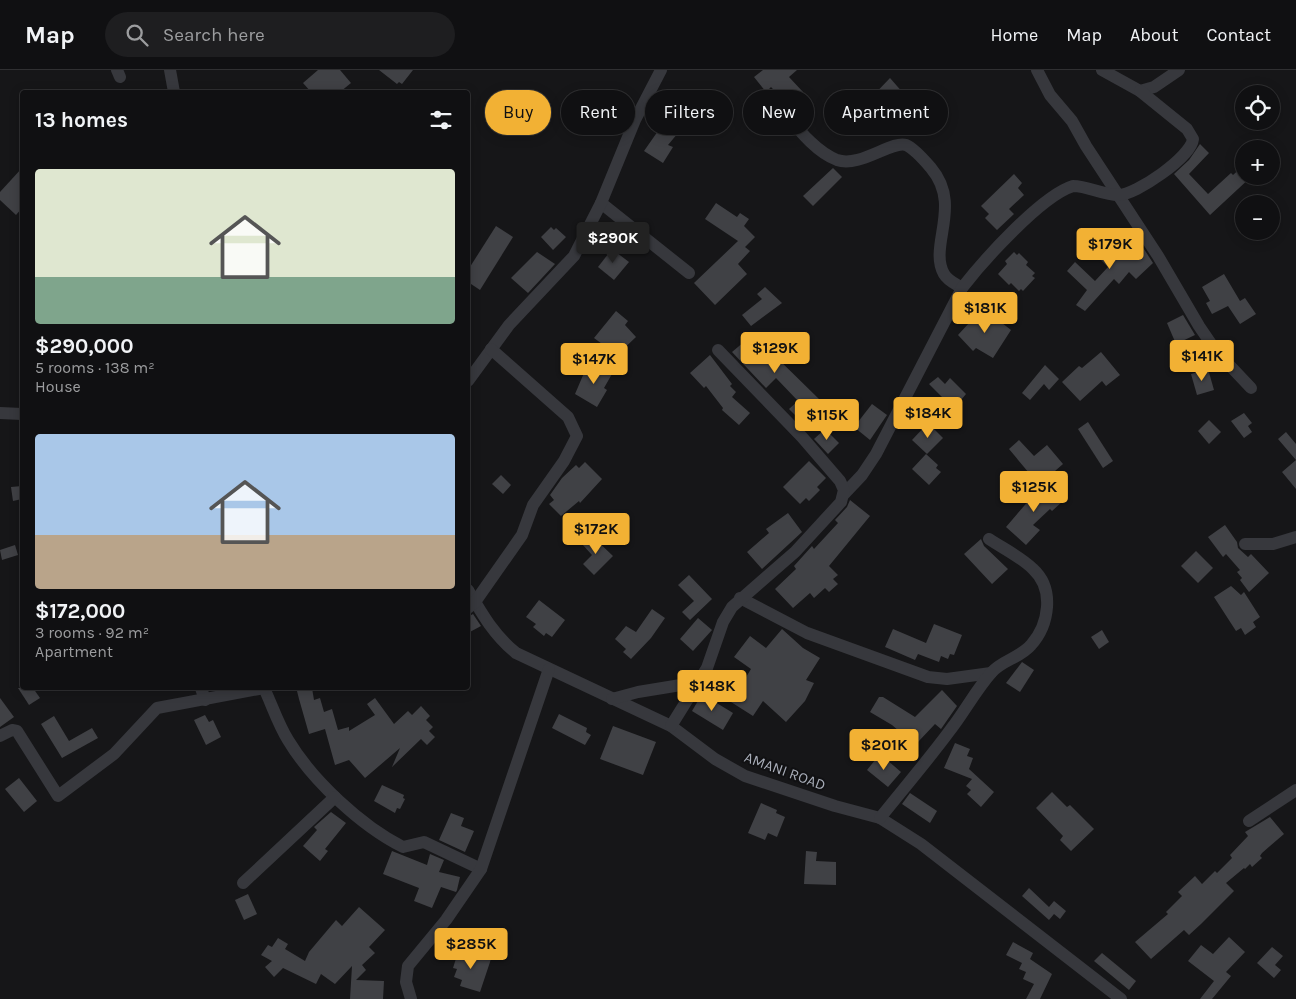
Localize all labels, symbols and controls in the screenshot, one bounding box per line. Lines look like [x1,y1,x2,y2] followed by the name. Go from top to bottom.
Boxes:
[105,12,455,57] search box
[25,21,75,49] text: Map
[123,21,151,49] icon: search
[163,24,265,46] text: Search here
[990,24,1038,46] text: Home
[1066,24,1102,46] text: Map
[1130,24,1179,46] text: About
[1207,24,1271,46] text: Contact
[1235,85,1280,240] map controls
[1235,85,1280,130] button: locate
[485,90,551,135] chip: Buy
[561,90,635,135] chip: Rent
[645,90,733,135] chip: Filters
[743,90,814,135] chip: New
[824,90,948,135] chip: Apartment
[427,106,455,134] icon: filters
[35,108,128,132] text: 13 homes
[1235,140,1280,185] button: +
[1235,195,1280,240] button: −
[200,202,290,292] icon: home
[578,222,648,264] pin: $290K
[587,228,639,247] text: $290K
[1075,228,1145,270] pin: $179K
[1088,234,1132,253] text: $179K
[950,292,1020,334] pin: $181K
[963,298,1007,317] text: $181K
[740,332,810,374] pin: $129K
[35,334,133,358] text: $290,000
[752,338,798,357] text: $129K
[1167,340,1237,382] pin: $141K
[559,342,629,385] pin: $147K
[1181,346,1223,365] text: $141K
[572,349,616,368] text: $147K
[35,358,155,377] text: 5 rooms · 138 m²
[35,377,81,396] text: House
[893,396,963,439] pin: $184K
[792,398,862,441] pin: $115K
[904,403,952,422] text: $184K
[806,405,848,424] text: $115K
[200,467,290,557] icon: home
[999,470,1069,513] pin: $125K
[1011,477,1057,496] text: $125K
[561,512,631,555] pin: $172K
[574,519,618,538] text: $172K
[35,599,125,623] text: $172,000
[35,623,149,642] text: 3 rooms · 92 m²
[35,642,113,661] text: Apartment
[677,670,747,712] pin: $148K
[688,676,736,695] text: $148K
[849,728,919,771] pin: $201K
[861,735,908,754] text: $201K
[742,748,828,794] street label: AMANI ROAD
[436,928,506,970] pin: $285K
[446,934,496,953] text: $285K

